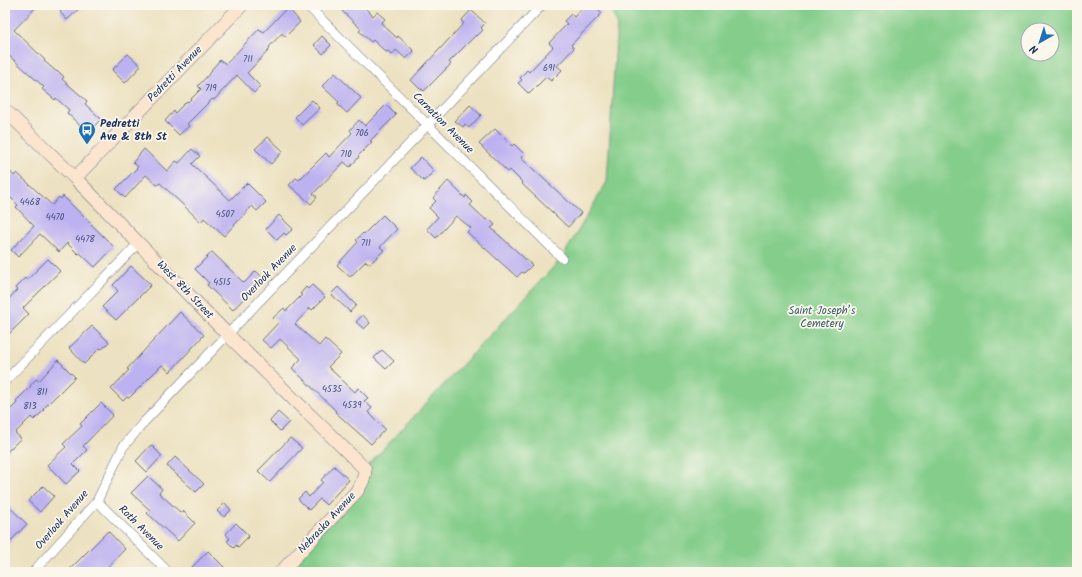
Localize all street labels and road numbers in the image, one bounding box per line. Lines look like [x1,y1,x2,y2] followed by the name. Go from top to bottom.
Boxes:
[143,41,207,106] street label: Pedretti Avenue
[408,88,478,158] street label: Carnation Avenue
[237,240,301,306] street label: Overlook Avenue
[152,256,218,324] street label: West 8th Street
[31,486,93,554] street label: Overlook Avenue
[294,488,360,558] street label: Nebraska Avenue
[114,501,168,555] street label: Roth Avenue

